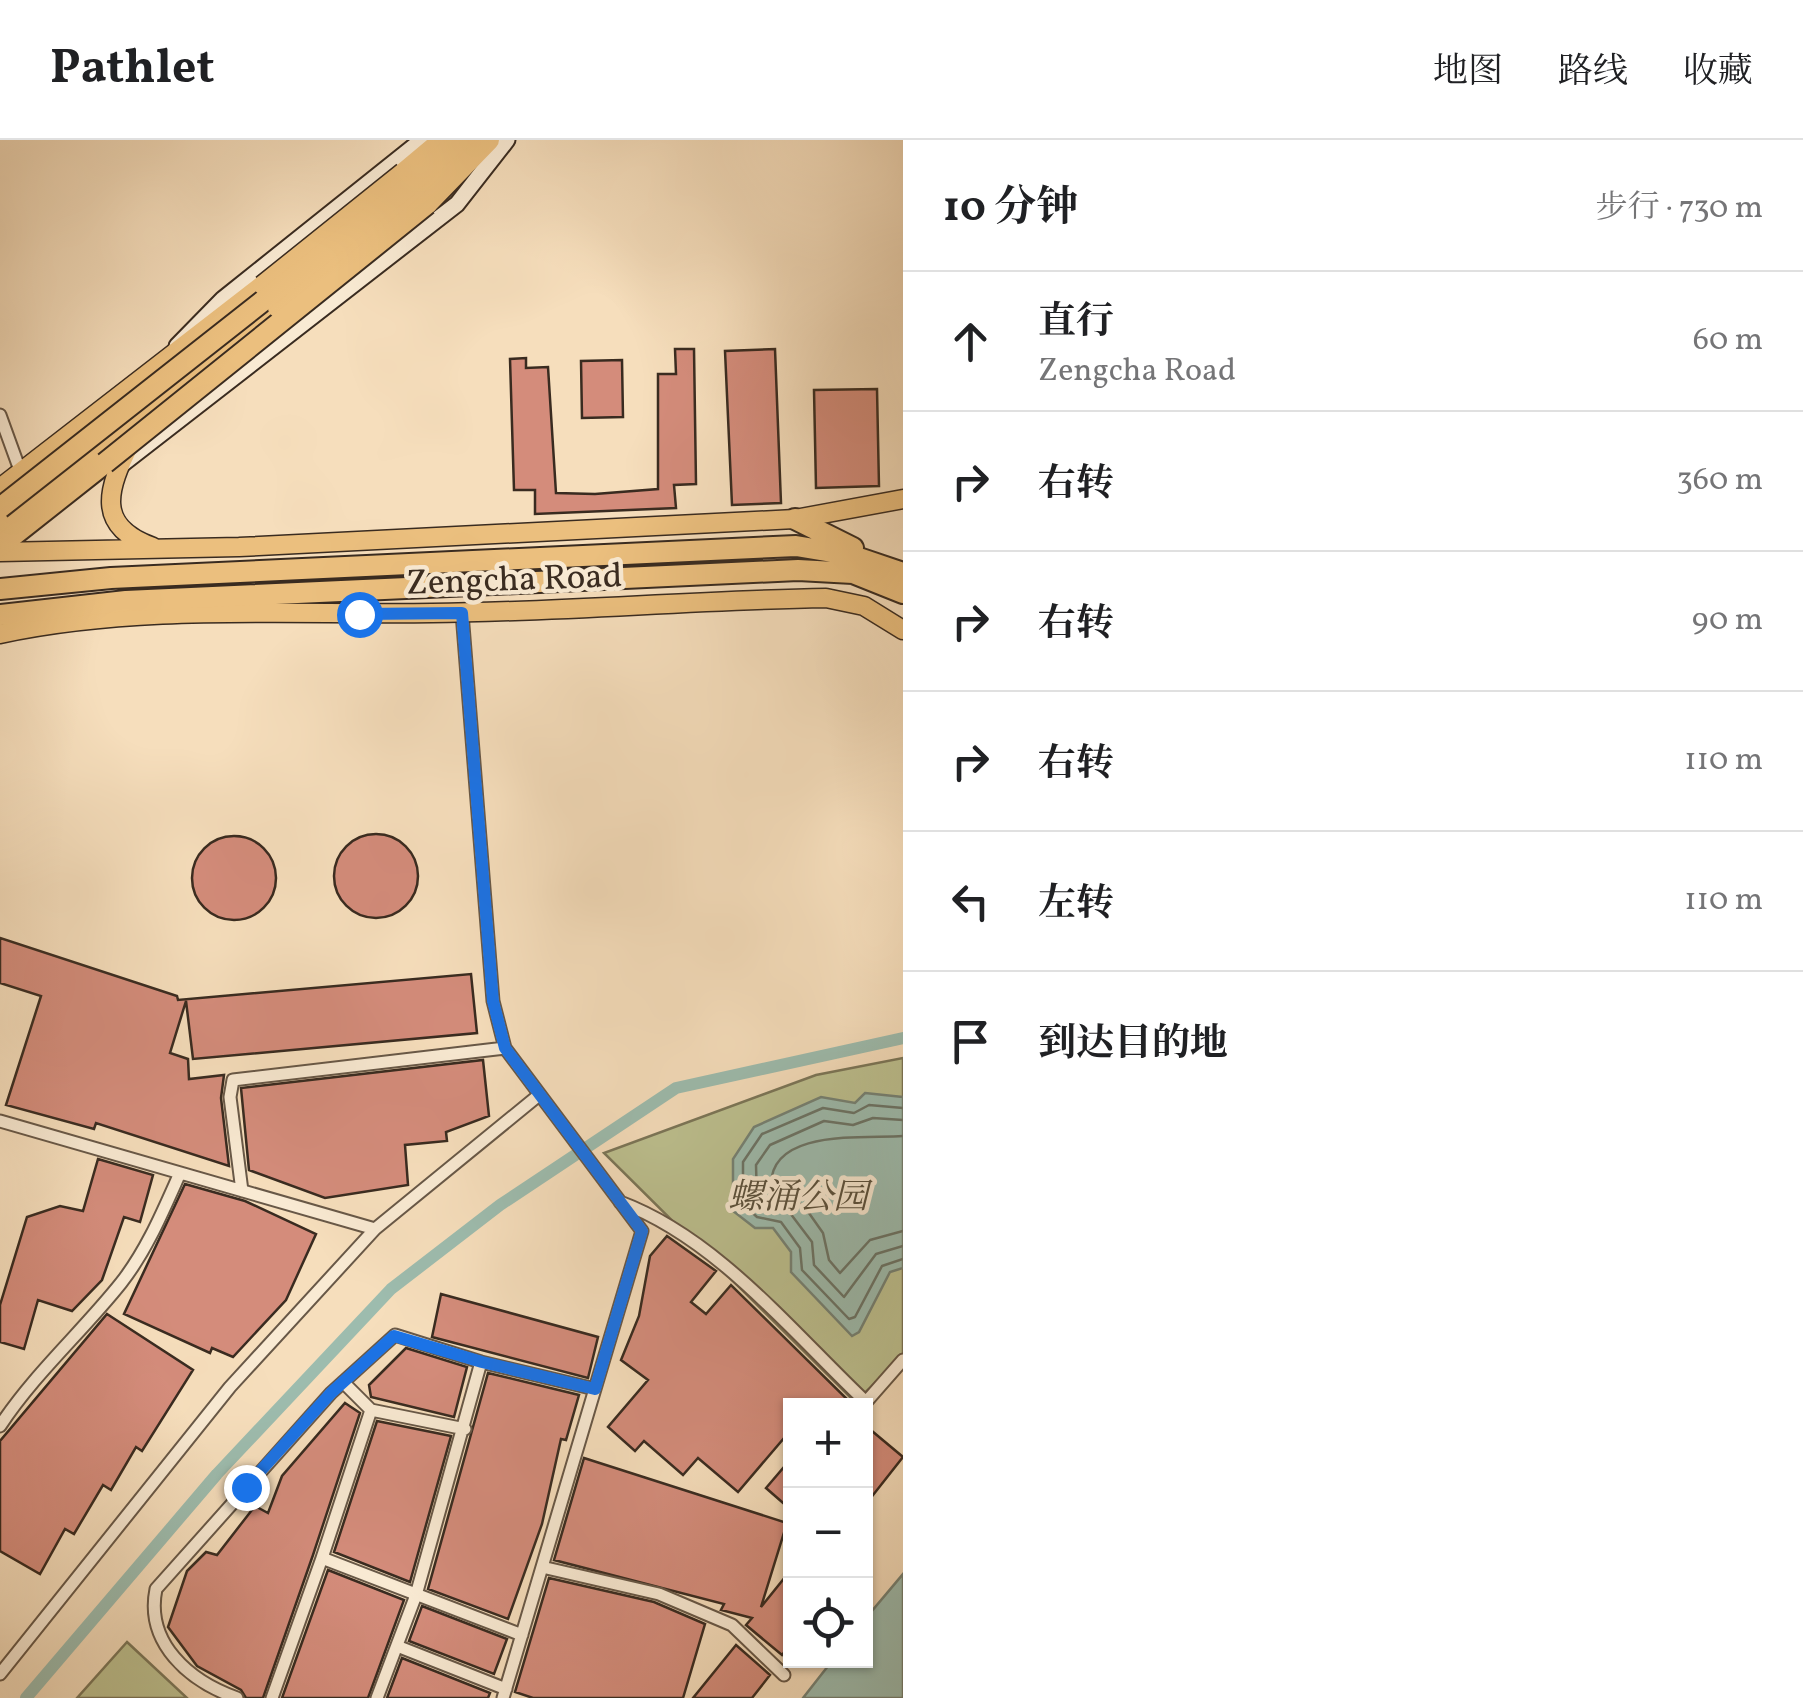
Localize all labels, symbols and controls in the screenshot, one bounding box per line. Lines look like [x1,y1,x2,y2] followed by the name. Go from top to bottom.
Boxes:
[50,36,215,103] text: Pathlet
[1433,49,1503,97] text: 地图
[1558,49,1628,97] text: 路线
[1683,49,1753,97] text: 收藏
[943,180,1078,239] text: 10 分钟
[1596,187,1763,231] text: 步行 · 730 m
[1038,297,1114,350] text: 直行
[943,314,998,369] icon: ahead
[1693,319,1763,363] text: 60 m
[1038,350,1236,394] text: Zengcha Road
[943,454,998,509] icon: right
[1038,459,1114,512] text: 右转
[1676,459,1763,503] text: 360 m
[405,553,623,609] street label: Zengcha Road
[337,592,383,638] route start
[943,594,998,649] icon: right
[1038,599,1114,652] text: 右转
[1692,599,1763,643] text: 90 m
[943,734,998,789] icon: right
[1038,739,1114,792] text: 右转
[1684,739,1763,783] text: 110 m
[943,874,998,929] icon: left
[1038,879,1114,932] text: 左转
[1684,879,1763,923] text: 110 m
[943,1014,998,1069] icon: arrive
[1038,1019,1228,1072] text: 到达目的地
[728,1175,873,1223] park label: 螺涌公园
[783,1398,873,1668] map controls
[783,1398,873,1488] button: +
[224,1465,270,1511] route end
[783,1488,873,1578] button: −
[783,1578,873,1668] button: locate

